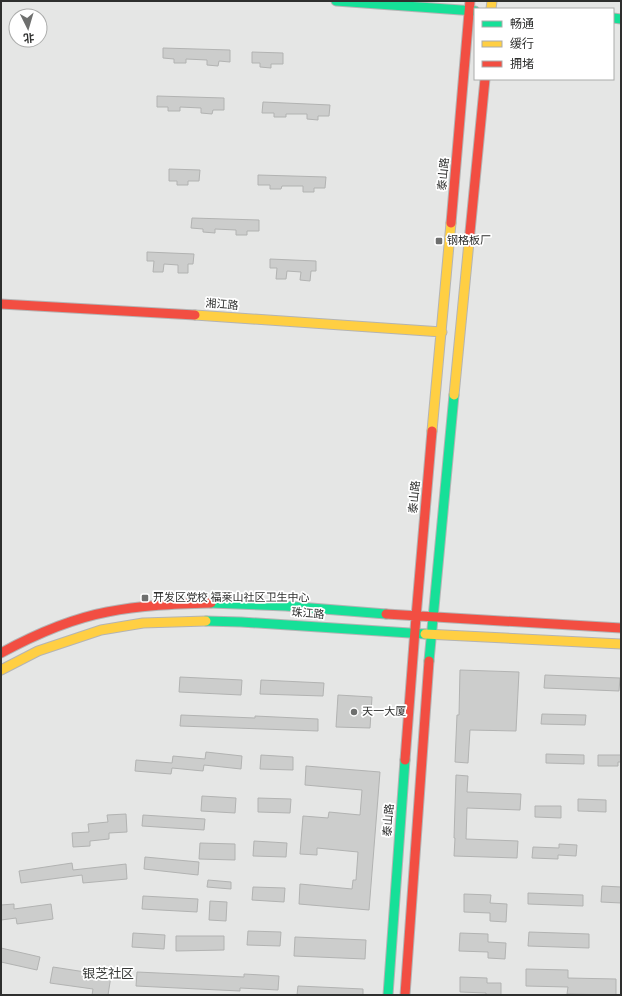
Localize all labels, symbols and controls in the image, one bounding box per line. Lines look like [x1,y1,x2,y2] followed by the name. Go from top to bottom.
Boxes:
[8,8,48,48] north arrow
[474,8,614,80] legend
[510,17,534,33] text: 畅通
[23,30,35,44] text: 北
[510,37,534,53] text: 缓行
[510,57,534,73] text: 拥堵
[436,157,452,191] street label: 泰山路
[447,234,491,248] place label: 钢格板厂
[434,236,444,246] marker: 钢格板厂
[205,297,239,313] street label: 湘江路
[407,480,423,514] street label: 泰山路
[153,591,310,605] place label: 开发区党校 福莱山社区卫生中心
[140,593,150,603] marker: 开发区党校 福莱山社区卫生中心
[291,606,325,622] street label: 珠江路
[362,705,406,719] place label: 天一大厦
[349,707,359,717] marker: 天一大厦
[381,803,397,837] street label: 泰山路
[82,967,134,983] district label: 银芝社区

